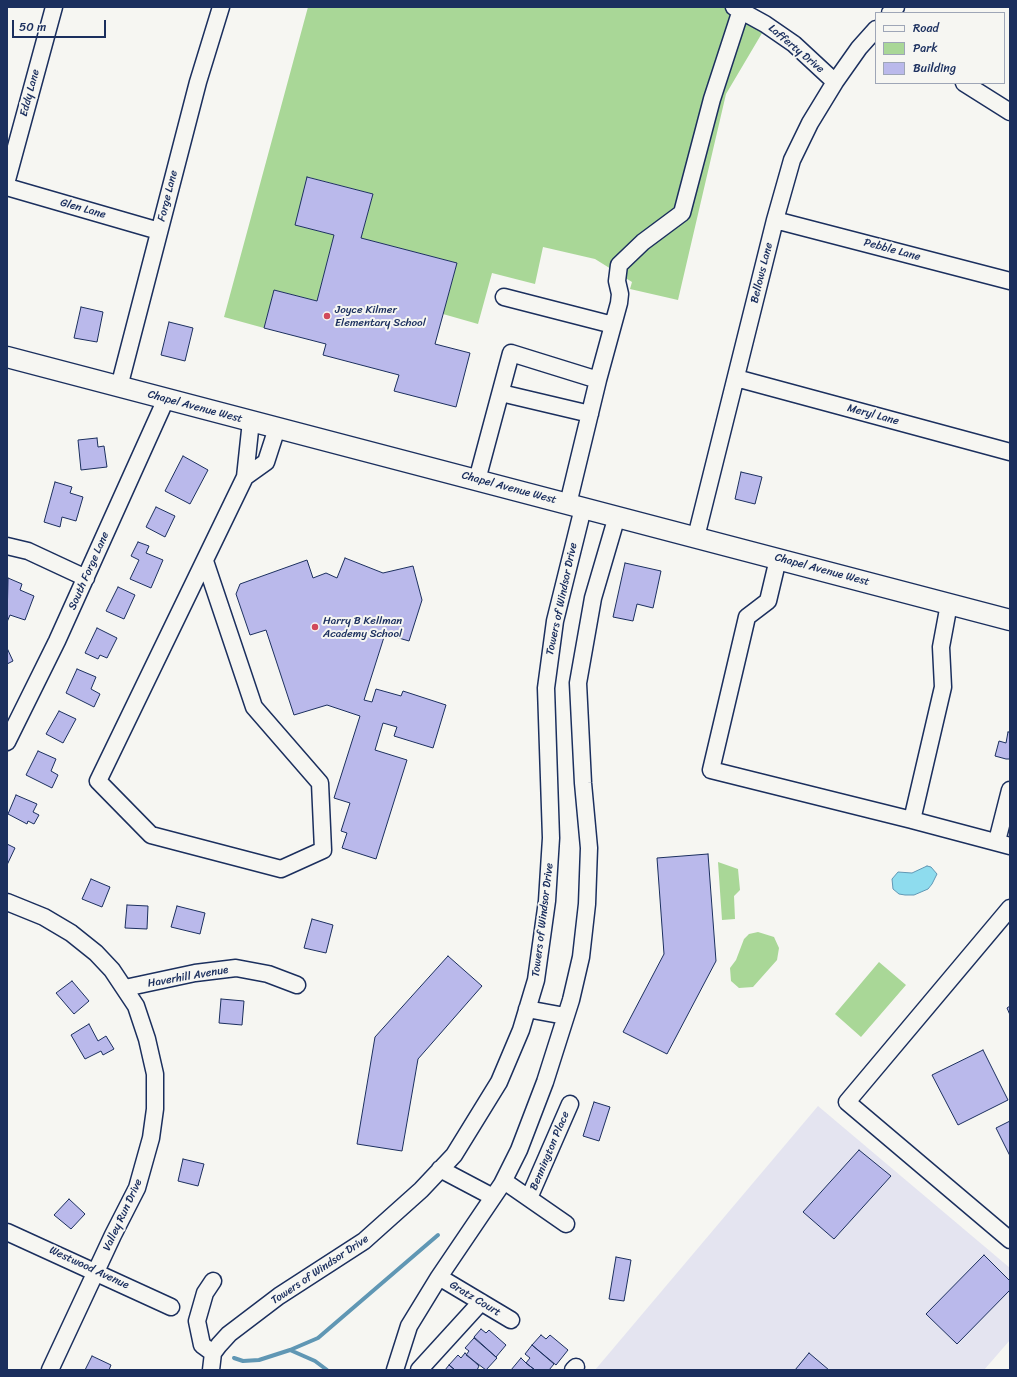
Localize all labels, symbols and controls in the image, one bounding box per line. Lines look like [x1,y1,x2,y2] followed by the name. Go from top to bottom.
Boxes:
[14,12,108,38] scale bar
[875,12,1005,84] legend
[19,16,46,38] text: 50 m
[913,17,939,39] text: Road
[765,22,827,76] street label: Lafferty Drive
[913,37,938,59] text: Park
[913,57,956,79] text: Building
[17,68,43,118] street label: Eddy Lane
[155,169,181,223] street label: Forge Lane
[59,196,107,222] street label: Glen Lane
[862,236,922,264] street label: Pebble Lane
[748,241,776,305] street label: Bellows Lane
[335,303,426,329] place label: Joyce Kilmer Elementary School
[322,311,332,321] marker: Joyce Kilmer Elementary School
[146,388,244,426] street label: Chapel Avenue West
[846,402,900,428] street label: Meryl Lane
[460,469,558,507] street label: Chapel Avenue West
[66,530,112,612] street label: South Forge Lane
[544,541,580,657] street label: Towers of Windsor Drive
[773,551,871,589] street label: Chapel Avenue West
[323,614,402,640] place label: Harry B Kellman Academy School
[310,622,320,632] marker: Harry B Kellman Academy School
[529,862,557,978] street label: Towers of Windsor Drive
[147,963,229,991] street label: Haverhill Avenue
[527,1109,573,1193] street label: Bennington Place
[101,1177,145,1253] street label: Valley Run Drive
[269,1232,371,1308] street label: Towers of Windsor Drive
[47,1244,131,1292] street label: Westwood Avenue
[447,1279,503,1319] street label: Gratz Court

